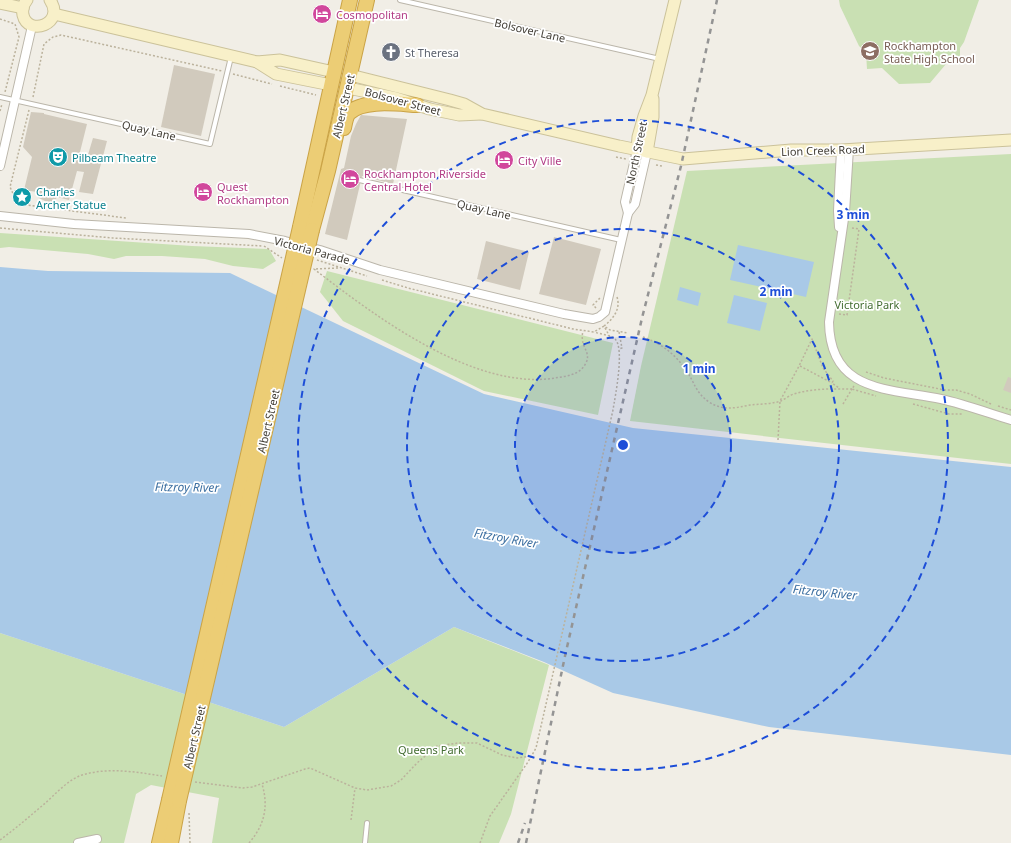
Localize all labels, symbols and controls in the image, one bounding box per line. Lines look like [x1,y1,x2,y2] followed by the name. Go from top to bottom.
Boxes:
[311,3,333,25] hotel icon: Cosmopolitan
[336,7,408,22] place label: Cosmopolitan
[493,15,567,45] street label: Bolsover Lane
[884,38,975,66] place label: Rockhampton State High School
[859,40,881,62] school or university icon: Rockhampton State High School
[380,41,402,63] church icon: St Theresa
[405,45,459,60] place label: St Theresa
[328,73,358,139] street label: Albert Street
[363,84,443,118] street label: Bolsover Street
[121,117,177,143] street label: Quay Lane
[622,120,650,186] street label: North Street
[781,141,865,159] street label: Lion Creek Road
[47,146,69,168] theatre icon: Pilbeam Theatre
[493,149,515,171] hotel icon: City Ville
[72,150,156,165] place label: Pilbeam Theatre
[518,153,562,168] place label: City Ville
[364,166,486,194] place label: Rockhampton Riverside Central Hotel
[339,168,361,190] hotel icon: Rockhampton Riverside Central Hotel
[217,179,289,207] place label: Quest Rockhampton
[192,181,214,203] hotel icon: Quest Rockhampton
[36,184,106,212] place label: Charles Archer Statue
[11,186,33,208] place icon: Charles Archer Statue
[456,196,512,222] street label: Quay Lane
[836,206,870,223] text: 3 min
[272,233,352,267] street label: Victoria Parade
[759,283,793,300] text: 2 min
[835,297,900,312] park label: Victoria Park
[682,360,716,377] text: 1 min
[253,388,283,454] street label: Albert Street
[616,438,630,452] centre of rings
[155,478,220,496] water label: Fitzroy River
[473,524,540,552] water label: Fitzroy River
[792,580,859,604] water label: Fitzroy River
[179,704,209,770] street label: Albert Street
[398,742,464,757] park label: Queens Park

